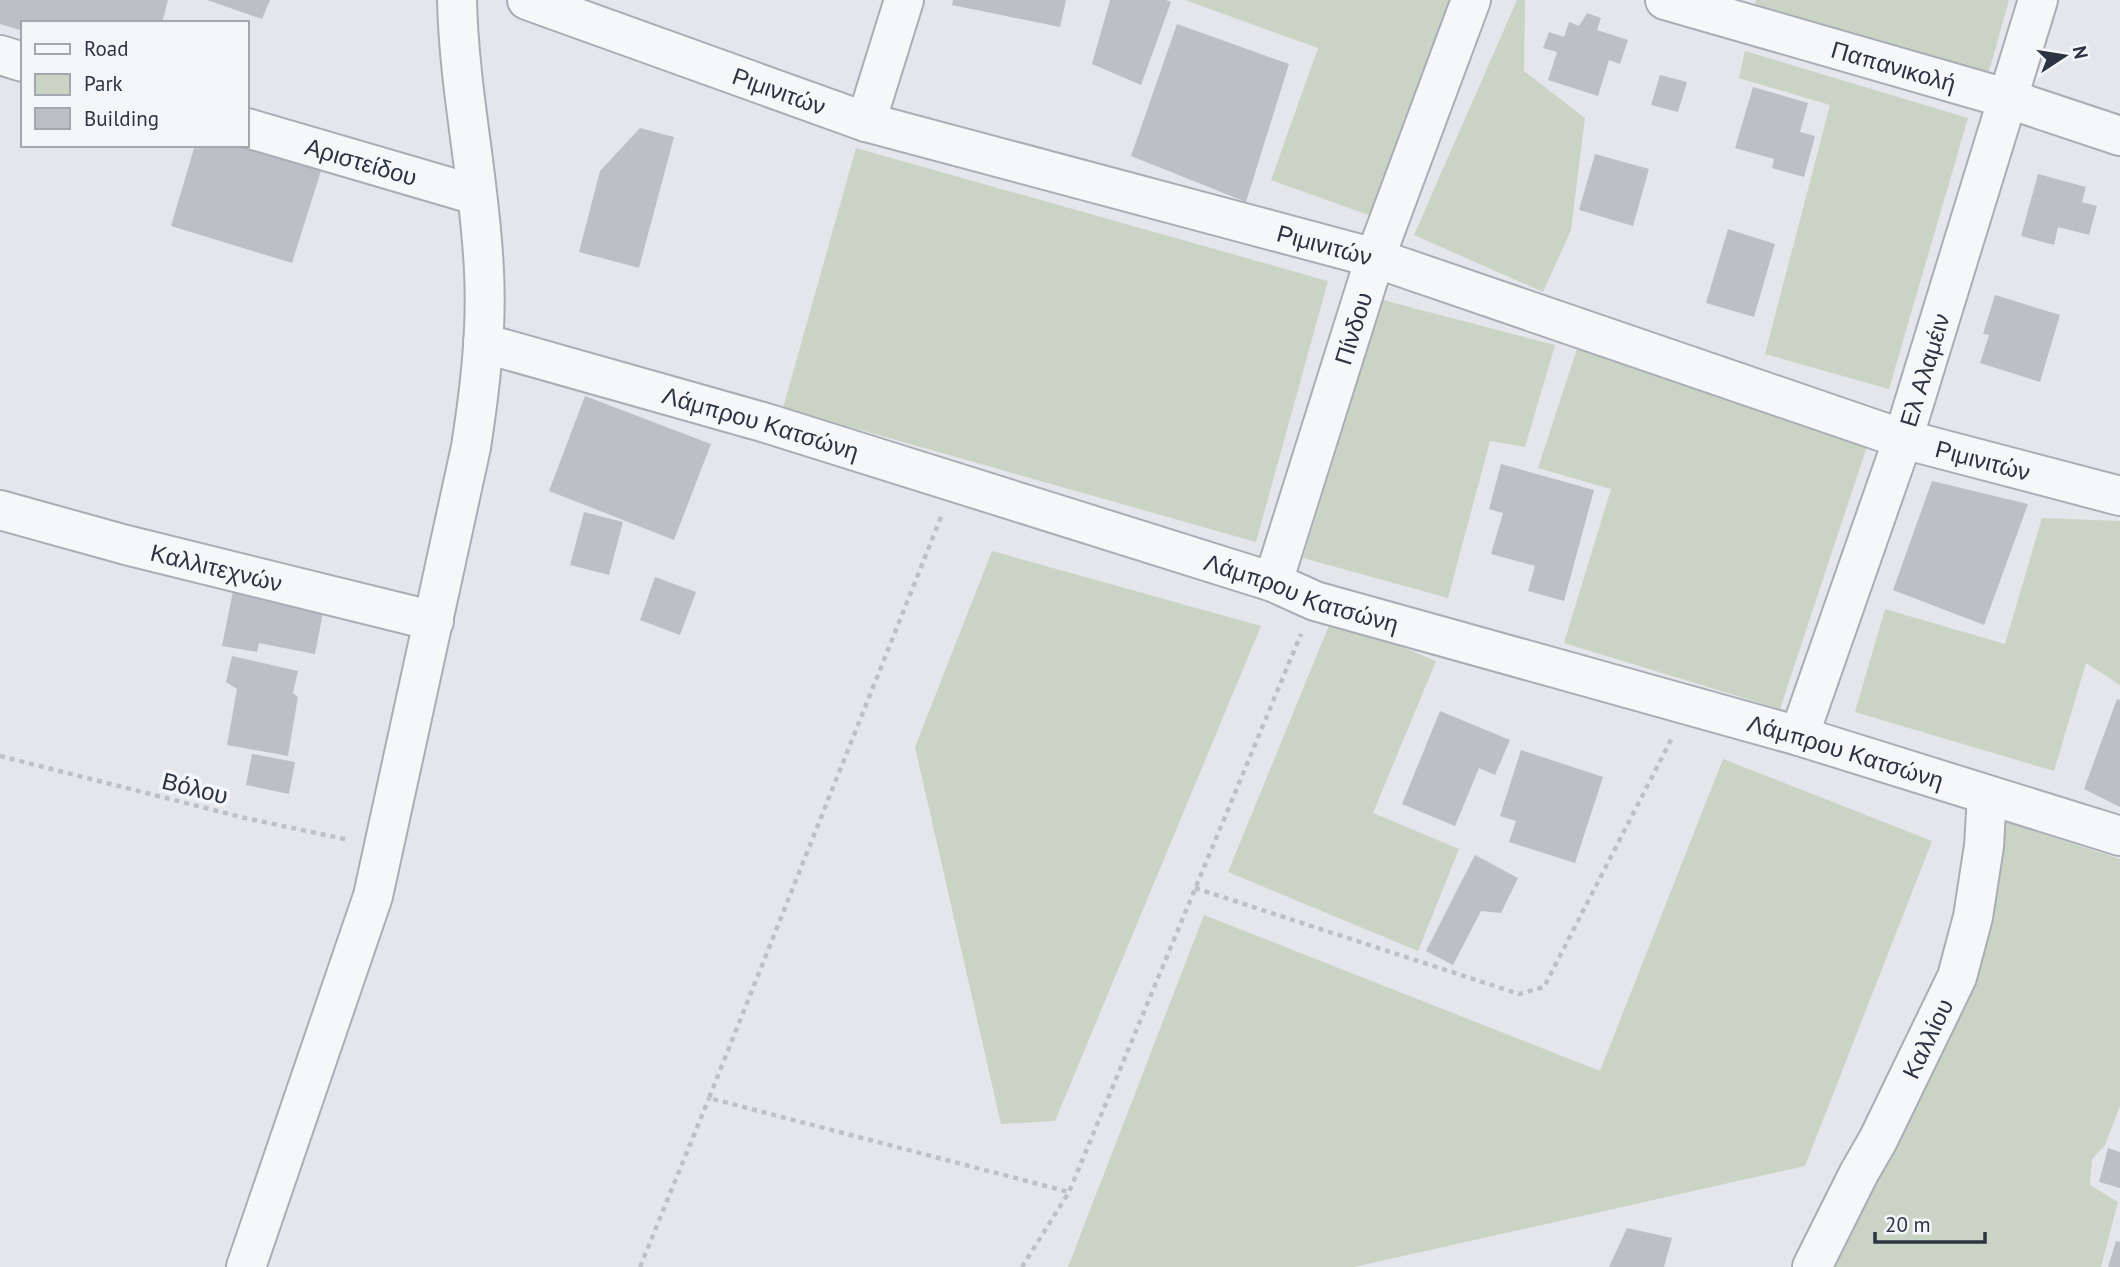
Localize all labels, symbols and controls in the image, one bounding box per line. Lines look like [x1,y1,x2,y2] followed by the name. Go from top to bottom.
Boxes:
[21,21,248,147] legend
[2029,21,2099,91] north arrow
[1828,33,1960,98] street label: Παπανικολή
[84,35,128,62] text: Road
[2068,44,2094,61] text: N
[728,60,830,122] street label: Ριμινιτών
[84,70,123,97] text: Park
[84,105,159,132] text: Building
[302,130,421,192] street label: Αριστείδου
[1274,217,1376,272] street label: Ριμινιτών
[1327,288,1379,368] street label: Πίνδου
[1892,309,1956,430] street label: Ελ Αλαμέιν
[659,379,863,467] street label: Λάμπρου Κατσώνη
[1932,433,2034,487] street label: Ριμινιτών
[148,536,286,598] street label: Καλλιτεχνών
[1201,546,1402,639] street label: Λάμπρου Κατσώνη
[1744,707,1947,796] street label: Λάμπρου Κατσώνη
[159,765,231,811] street label: Βόλου
[1895,993,1960,1084] street label: Καλλίου
[1875,1200,1985,1244] scale bar
[1885,1211,1931,1238] text: 20 m

